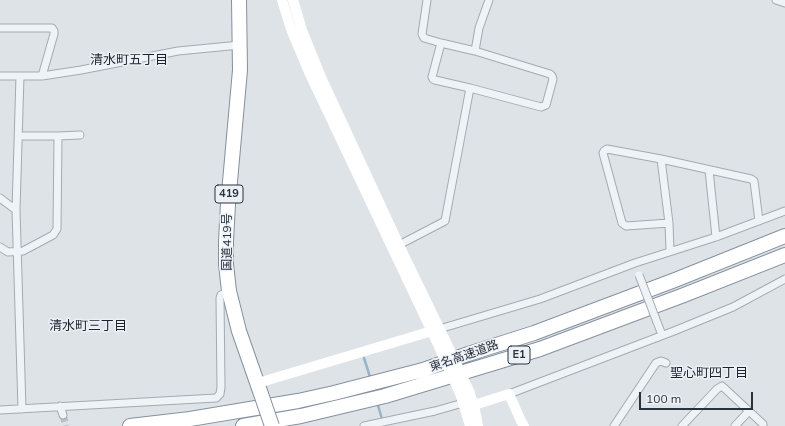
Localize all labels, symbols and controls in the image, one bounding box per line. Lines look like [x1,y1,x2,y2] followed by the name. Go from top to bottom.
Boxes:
[90,52,168,68] district label: 清水町五丁目
[215,185,243,203] road number: 419
[220,213,234,271] street label: 国道419号
[49,318,127,334] district label: 清水町三丁目
[428,337,500,375] street label: 東名高速道路
[508,346,530,364] road number: E1
[670,365,748,381] district label: 聖心町四丁目
[641,384,755,410] scale bar
[646,391,681,406] text: 100 m

